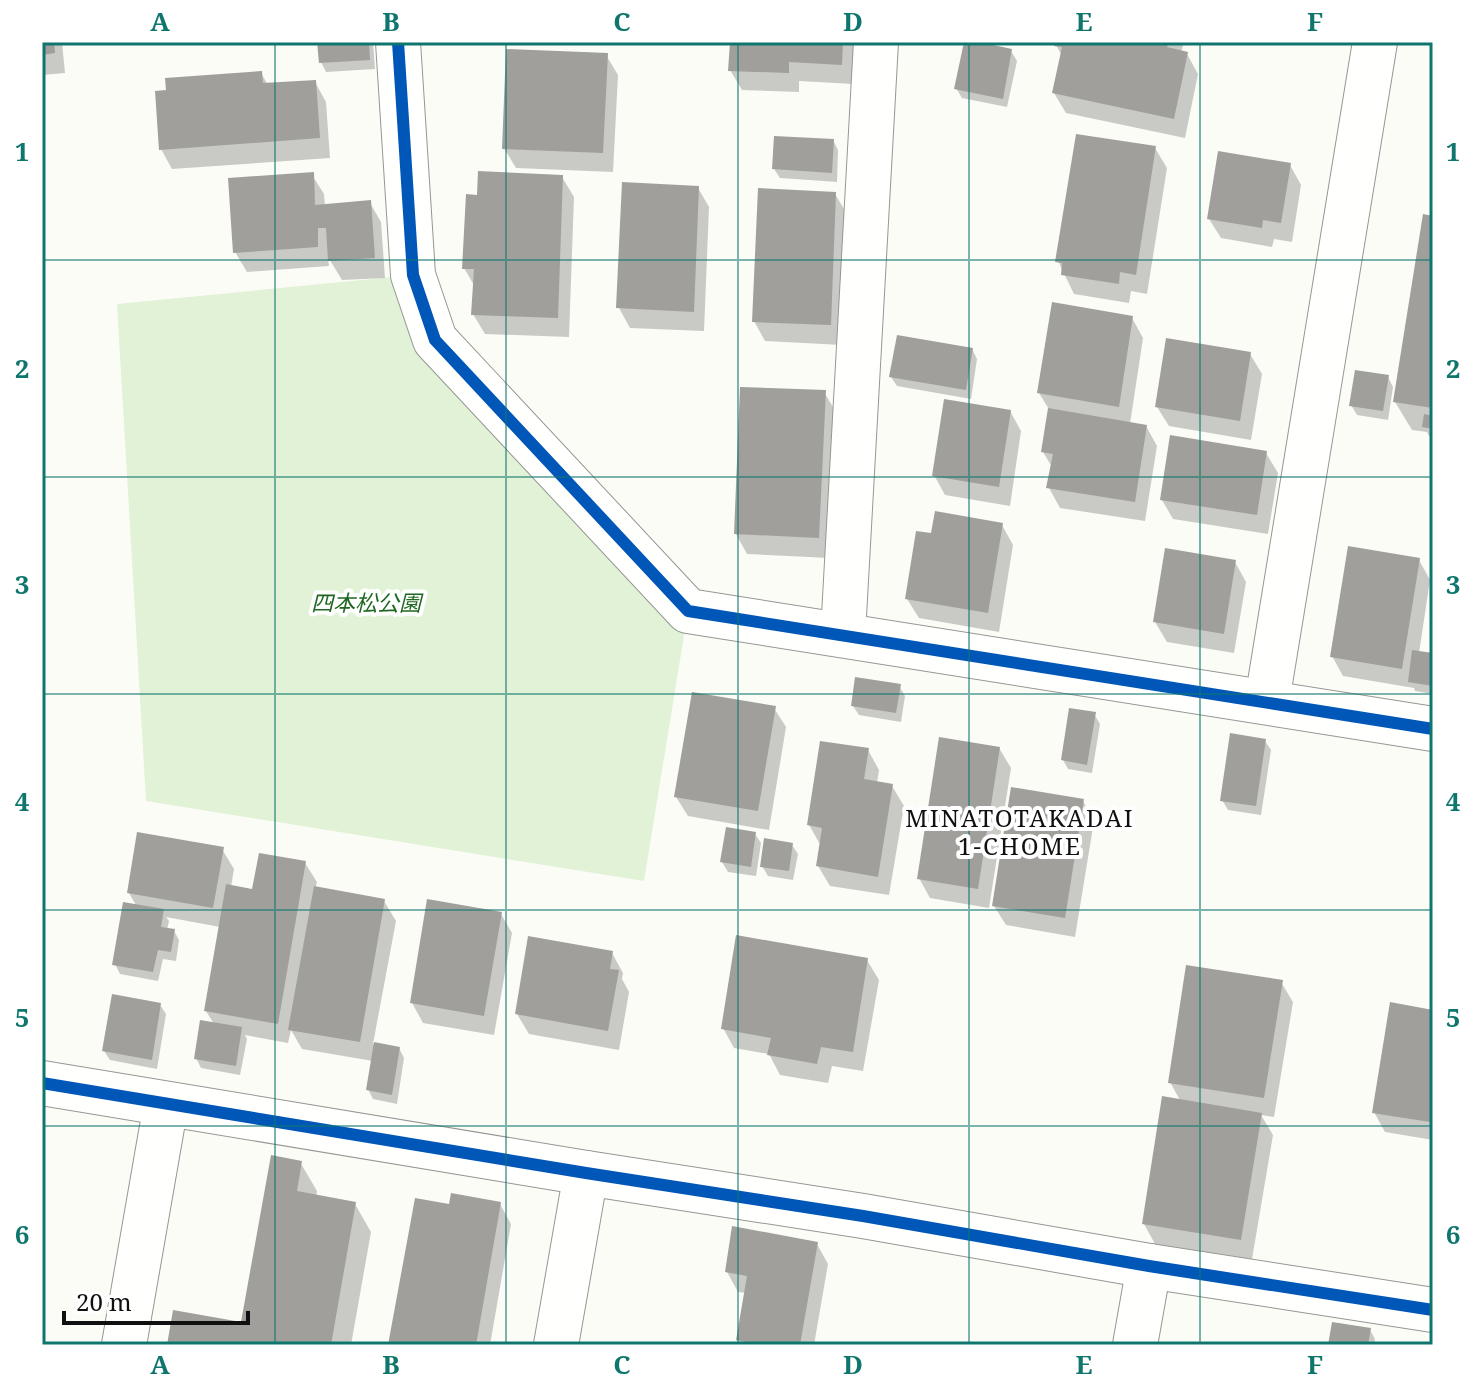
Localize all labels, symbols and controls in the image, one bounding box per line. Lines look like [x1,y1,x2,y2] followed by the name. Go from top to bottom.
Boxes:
[150,3,170,39] text: A
[382,3,400,39] text: B
[613,3,631,39] text: C
[843,3,863,39] text: D
[1076,3,1093,39] text: E
[1307,3,1323,39] text: F
[15,133,29,169] text: 1
[1446,133,1460,169] text: 1
[15,350,29,386] text: 2
[1446,350,1460,386] text: 2
[15,566,29,602] text: 3
[1446,566,1460,602] text: 3
[311,587,424,617] park label: 四本松公園
[15,783,30,819] text: 4
[1446,783,1461,819] text: 4
[905,801,1135,862] district label: MINATOTAKADAI 1-CHOME
[15,999,29,1035] text: 5
[1446,999,1460,1035] text: 5
[15,1216,29,1252] text: 6
[1446,1216,1460,1252] text: 6
[64,1275,248,1325] scale bar
[76,1285,132,1318] text: 20 m
[150,1346,170,1382] text: A
[382,1346,400,1382] text: B
[613,1346,631,1382] text: C
[843,1346,863,1382] text: D
[1076,1346,1093,1382] text: E
[1307,1346,1323,1382] text: F

